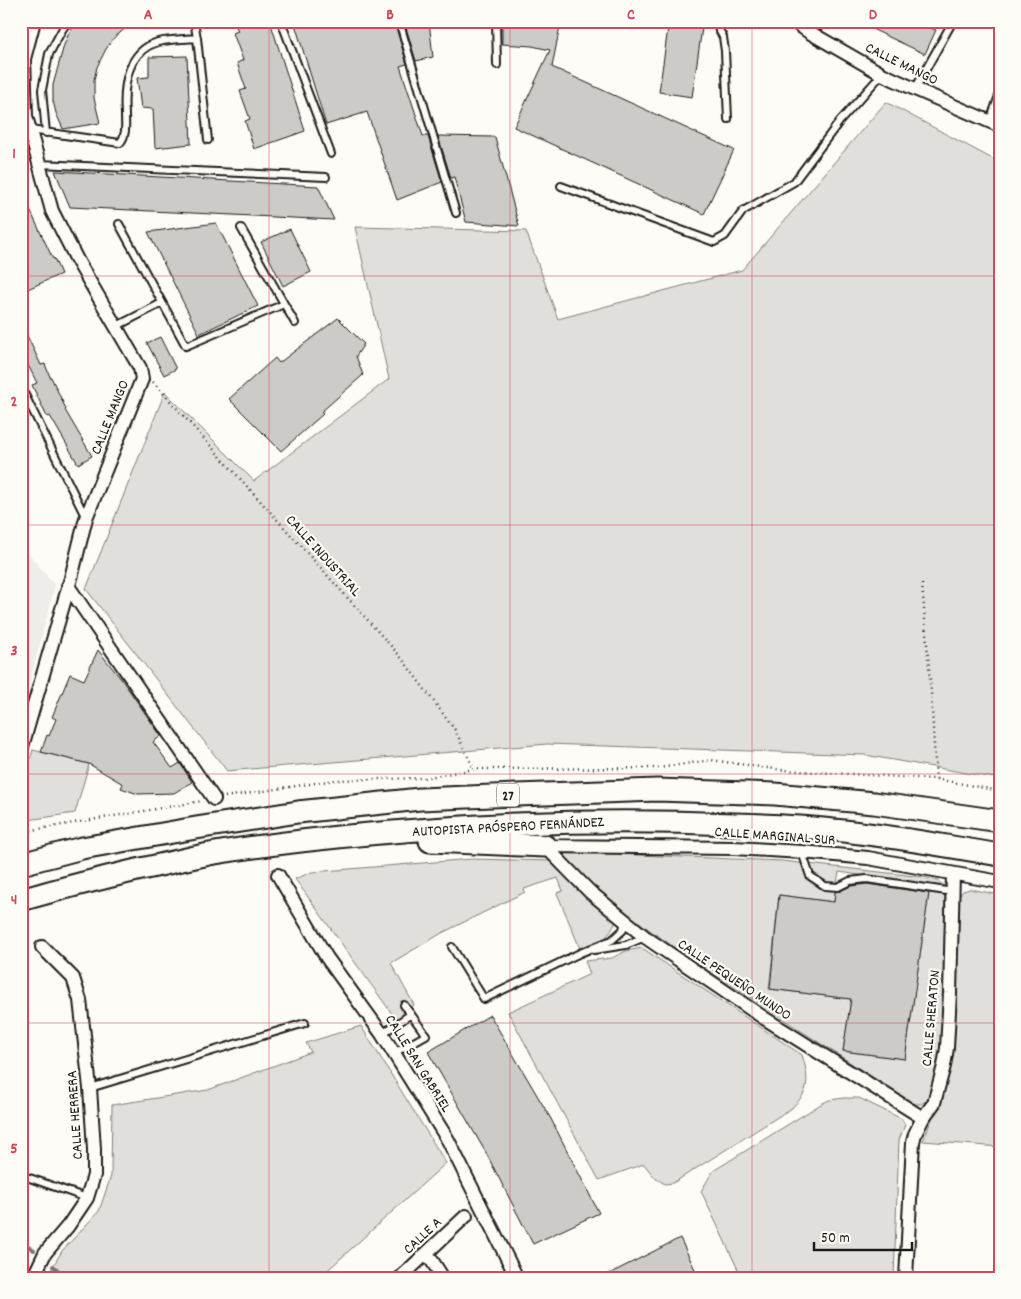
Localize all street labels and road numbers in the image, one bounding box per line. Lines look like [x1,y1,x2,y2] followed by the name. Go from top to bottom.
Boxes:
[861,38,941,92] street label: CALLE MANGO
[86,377,136,458] street label: CALLE MANGO
[280,510,365,602] street label: CALLE INDUSTRIAL
[497,784,519,806] road number: 27
[412,812,605,844] street label: AUTOPISTA PRÓSPERO FERNÁNDEZ
[714,822,836,852] street label: CALLE MARGINAL SUR
[672,934,795,1027] street label: CALLE PEQUEÑO MUNDO
[917,969,947,1067] street label: CALLE SHERATON
[378,1011,456,1117] street label: CALLE SAN GABRIEL
[62,1069,90,1160] street label: CALLE HERRERA
[399,1213,448,1260] street label: CALLE A

